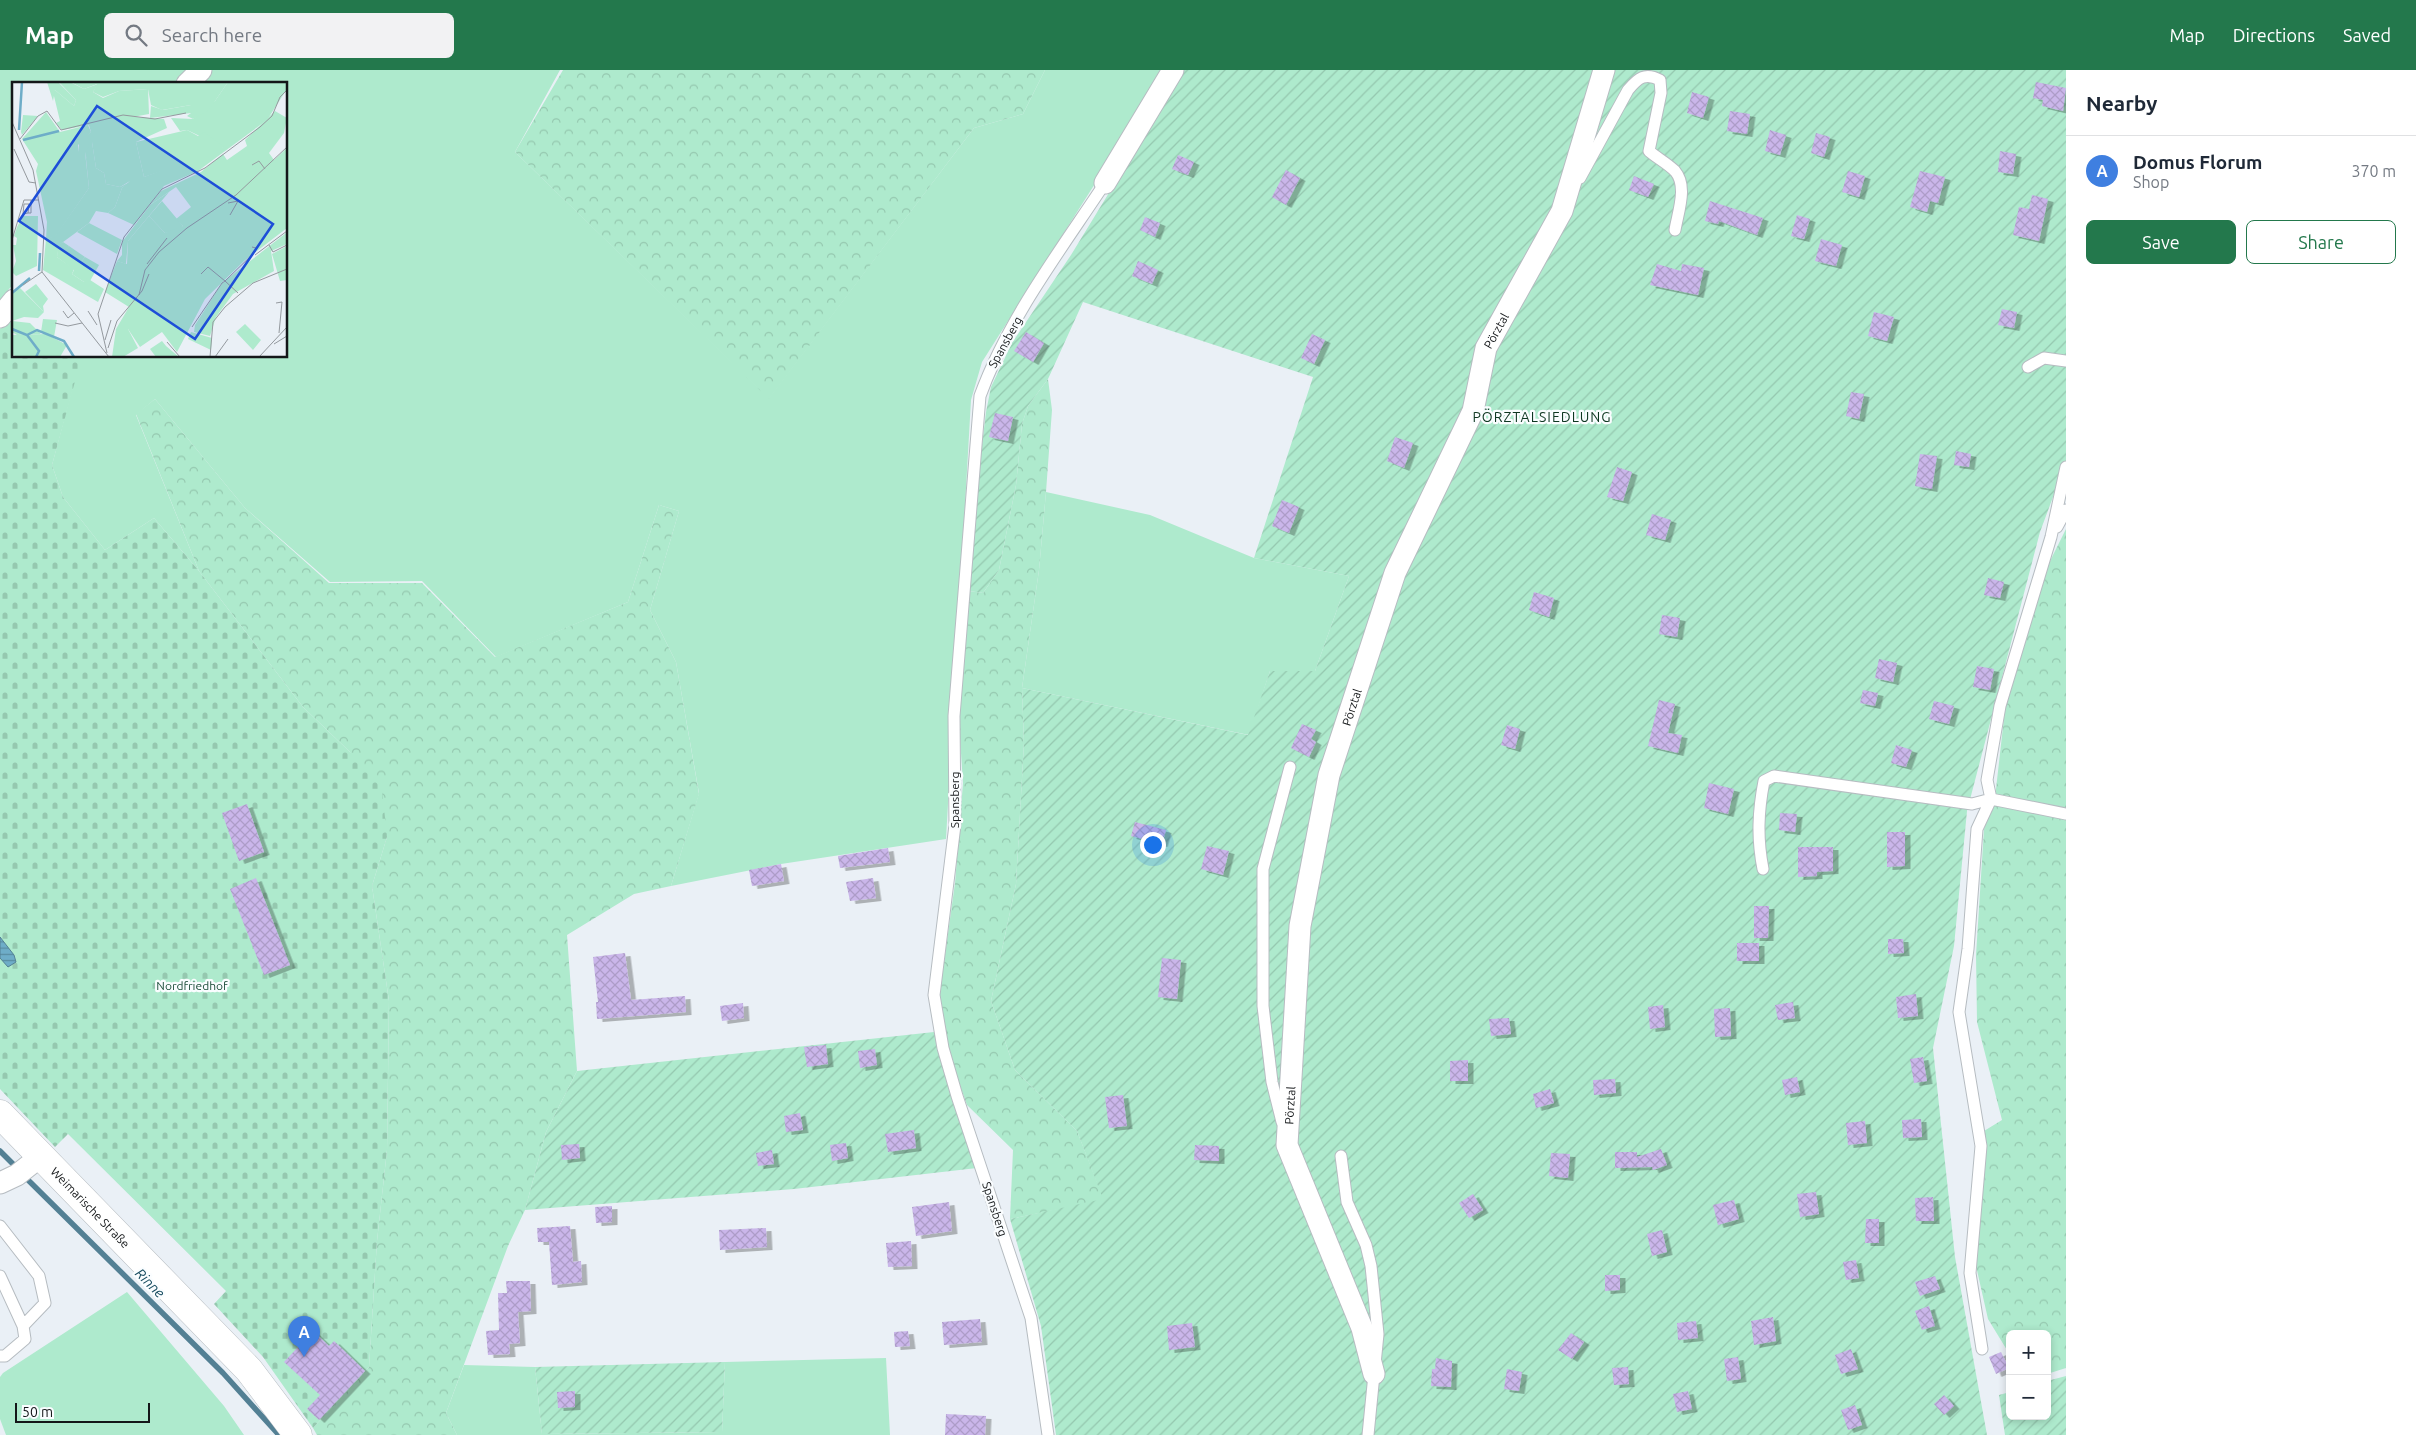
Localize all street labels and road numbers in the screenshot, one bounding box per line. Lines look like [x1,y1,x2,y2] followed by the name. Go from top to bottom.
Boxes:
[1481,311,1511,350] street label: Pörztal
[986,314,1024,370] street label: Spansberg
[1339,687,1363,727] street label: Pörztal
[948,772,961,828] street label: Spansberg
[1282,1086,1297,1125] street label: Pörztal
[49,1164,133,1250] street label: Weimarische Straße
[980,1180,1010,1238] street label: Spansberg

